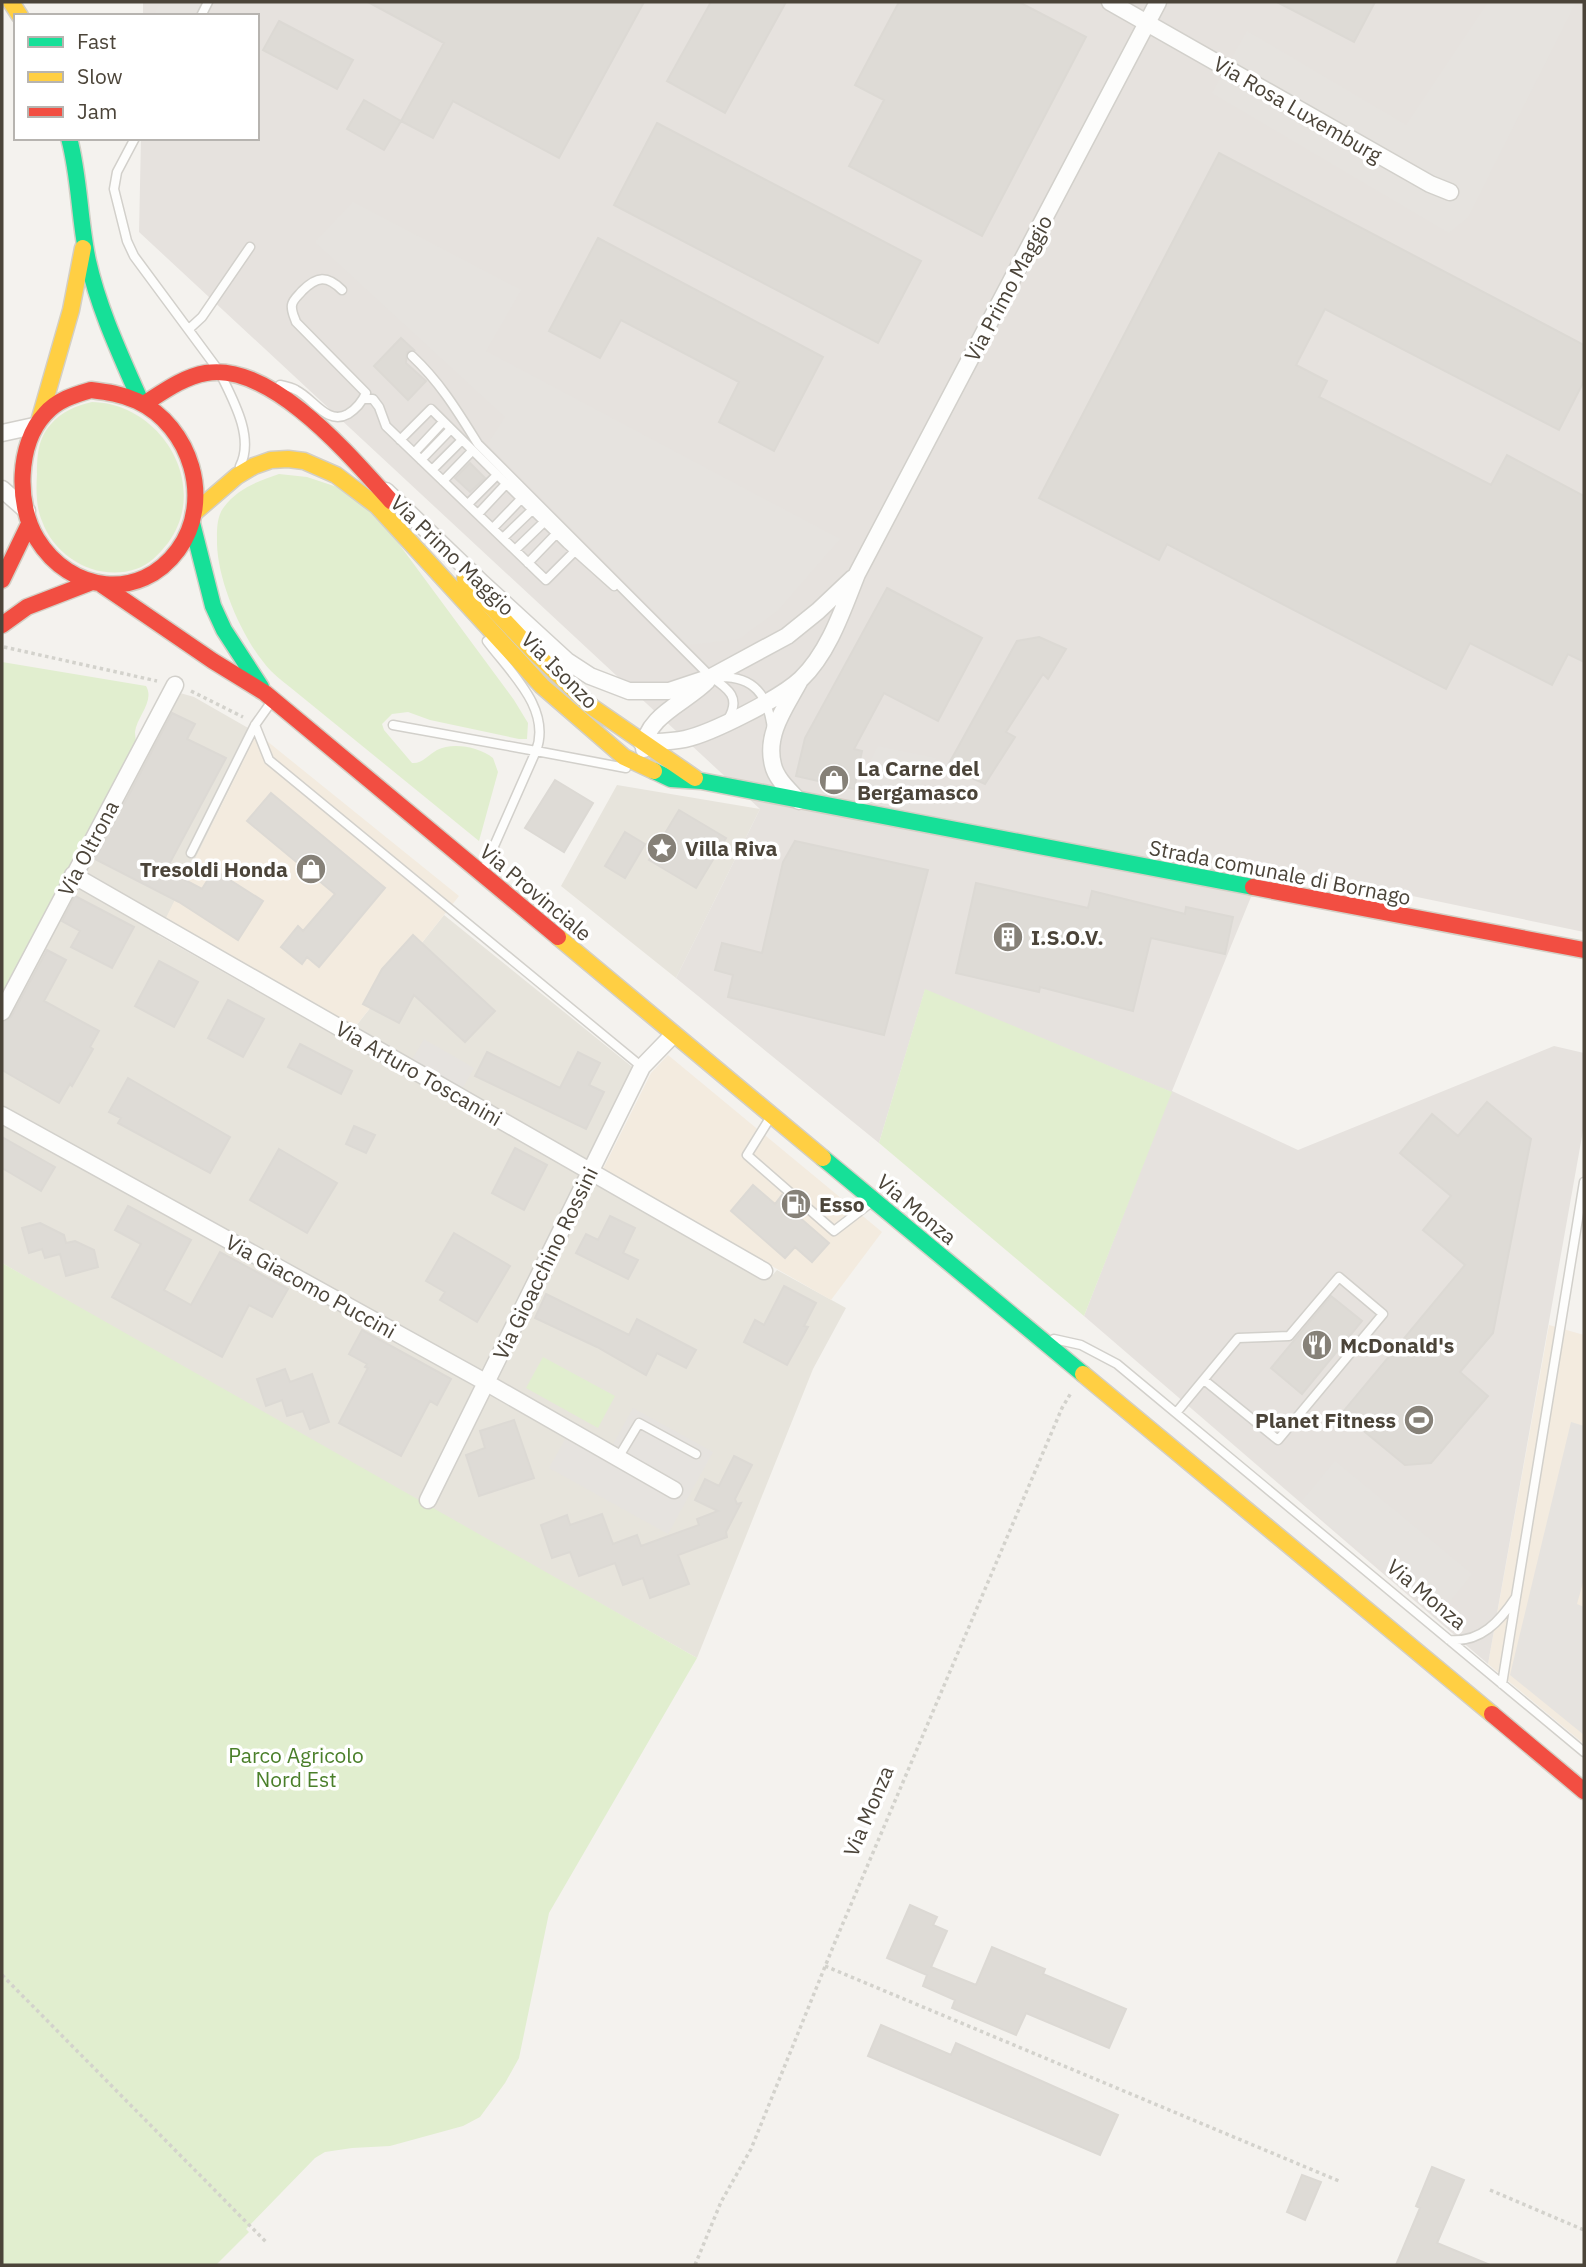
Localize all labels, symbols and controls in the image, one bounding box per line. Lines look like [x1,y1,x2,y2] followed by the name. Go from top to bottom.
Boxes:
[14,14,259,140] legend
[77,27,117,55] text: Fast
[1209,49,1387,169] street label: Via Rosa Luxemburg
[77,62,123,90] text: Slow
[77,97,117,125] text: Jam
[958,210,1058,366] street label: Via Primo Maggio
[385,489,521,621] street label: Via Primo Maggio
[516,626,604,714] street label: Via Isonzo
[857,754,979,806] place label: La Carne del Bergamasco
[817,763,851,797] shop icon: La Carne del Bergamasco
[51,795,125,901] street label: Via Oltrona
[645,831,679,865] place icon: Villa Riva
[1147,833,1413,911] street label: Strada comunale di Bornago
[685,834,777,862] place label: Villa Riva
[474,837,598,947] street label: Via Provinciale
[294,852,328,886] shop icon: Tresoldi Honda
[140,855,288,883] place label: Tresoldi Honda
[991,920,1025,954] building icon: I.S.O.V.
[1031,923,1104,951] place label: I.S.O.V.
[331,1014,507,1132] street label: Via Arturo Toscanini
[486,1162,604,1364] street label: Via Gioacchino Rossini
[871,1167,963,1251] street label: Via Monza
[779,1187,813,1221] fuel station icon: Esso
[819,1190,865,1218] place label: Esso
[221,1228,401,1344] street label: Via Giacomo Puccini
[1300,1328,1334,1362] restaurant icon: McDonald's
[1340,1331,1454,1359] place label: McDonald's
[1402,1403,1436,1437] sports icon: Planet Fitness
[1255,1406,1396,1434] place label: Planet Fitness
[1381,1552,1473,1636] street label: Via Monza
[228,1741,364,1793] park label: Parco Agricolo Nord Est
[836,1761,900,1861] street label: Via Monza

